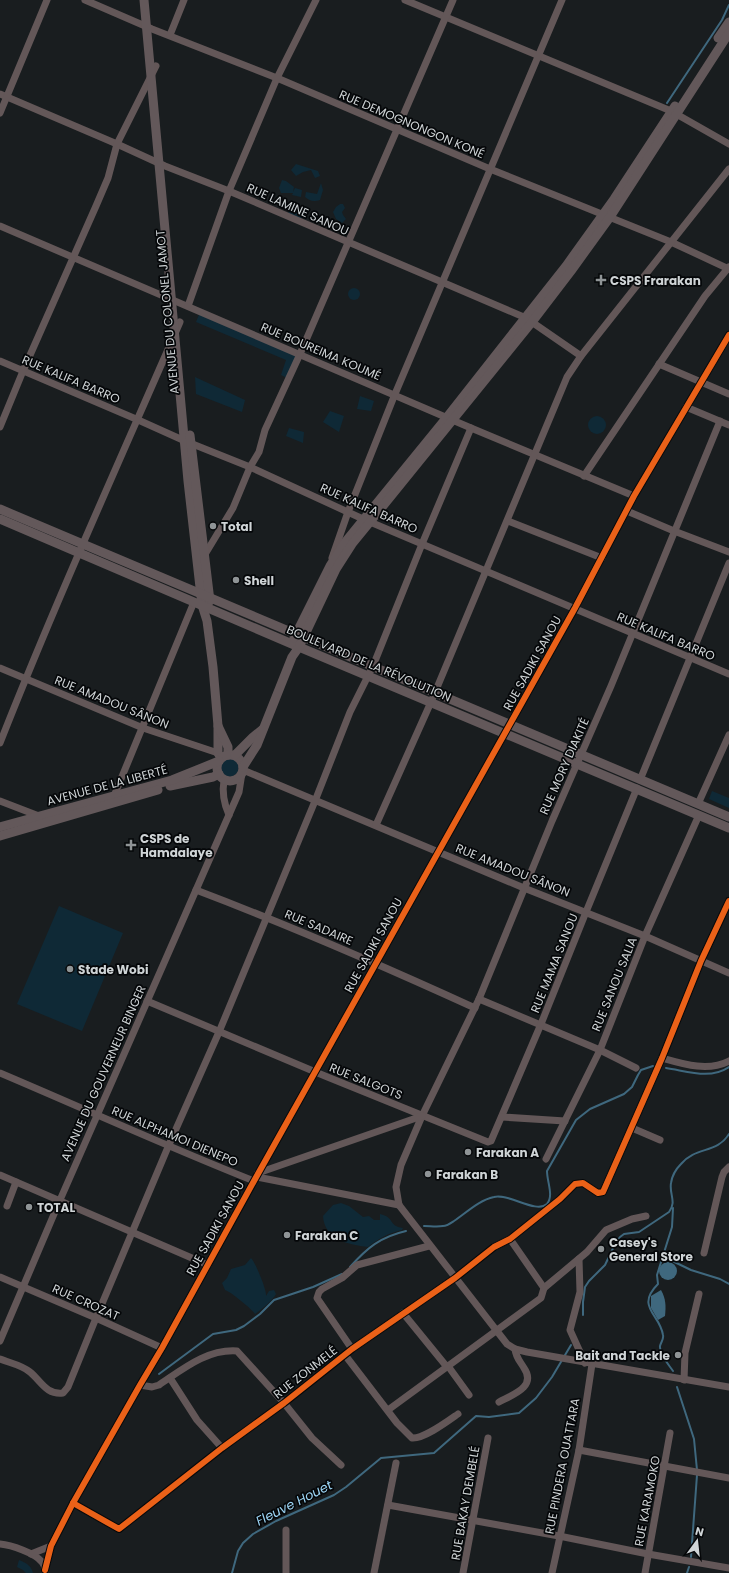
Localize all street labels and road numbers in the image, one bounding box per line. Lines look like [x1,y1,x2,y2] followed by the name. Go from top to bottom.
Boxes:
[337,86,487,162] street label: RUE DEMOGNONGON KONÉ
[244,179,352,239] street label: RUE LAMINE SANOU
[151,229,183,395] street label: AVENUE DU COLONEL JAMOT
[258,318,384,384] street label: RUE BOUREIMA KOUMÉ
[19,351,123,407] street label: RUE KALIFA BARRO
[318,479,420,537] street label: RUE KALIFA BARRO
[614,608,718,664] street label: RUE KALIFA BARRO
[499,613,565,713] street label: RUE SADIKI SANOU
[284,621,454,705] street label: BOULEVARD DE LA RÉVOLUTION
[52,671,172,733] street label: RUE AMADOU SÂNON
[535,715,593,817] street label: RUE MORY DIAKITÉ
[45,761,169,809] street label: AVENUE DE LA LIBERTÉ
[453,839,573,901] street label: RUE AMADOU SÂNON
[340,895,406,995] street label: RUE SADIKI SANOU
[282,905,356,949] street label: RUE SADAIRE
[526,911,582,1015] street label: RUE MAMA SANOU
[587,934,641,1034] street label: RUE SANOU SALIA
[56,982,150,1164] street label: AVENUE DU GOUVERNEUR BINGER
[327,1059,405,1103] street label: RUE SALGOTS
[109,1102,241,1170] street label: RUE ALPHAMOI DIENEPO
[182,1178,248,1278] street label: RUE SADIKI SANOU
[50,1280,123,1325] street label: RUE CROZAT
[269,1342,341,1402] street label: RUE ZONMELÉ
[540,1396,584,1536] street label: RUE PINDERA OUATTARA
[447,1445,483,1561] street label: RUE BAKAY DEMBELÉ
[630,1454,664,1548] street label: RUE KARAMOKO

